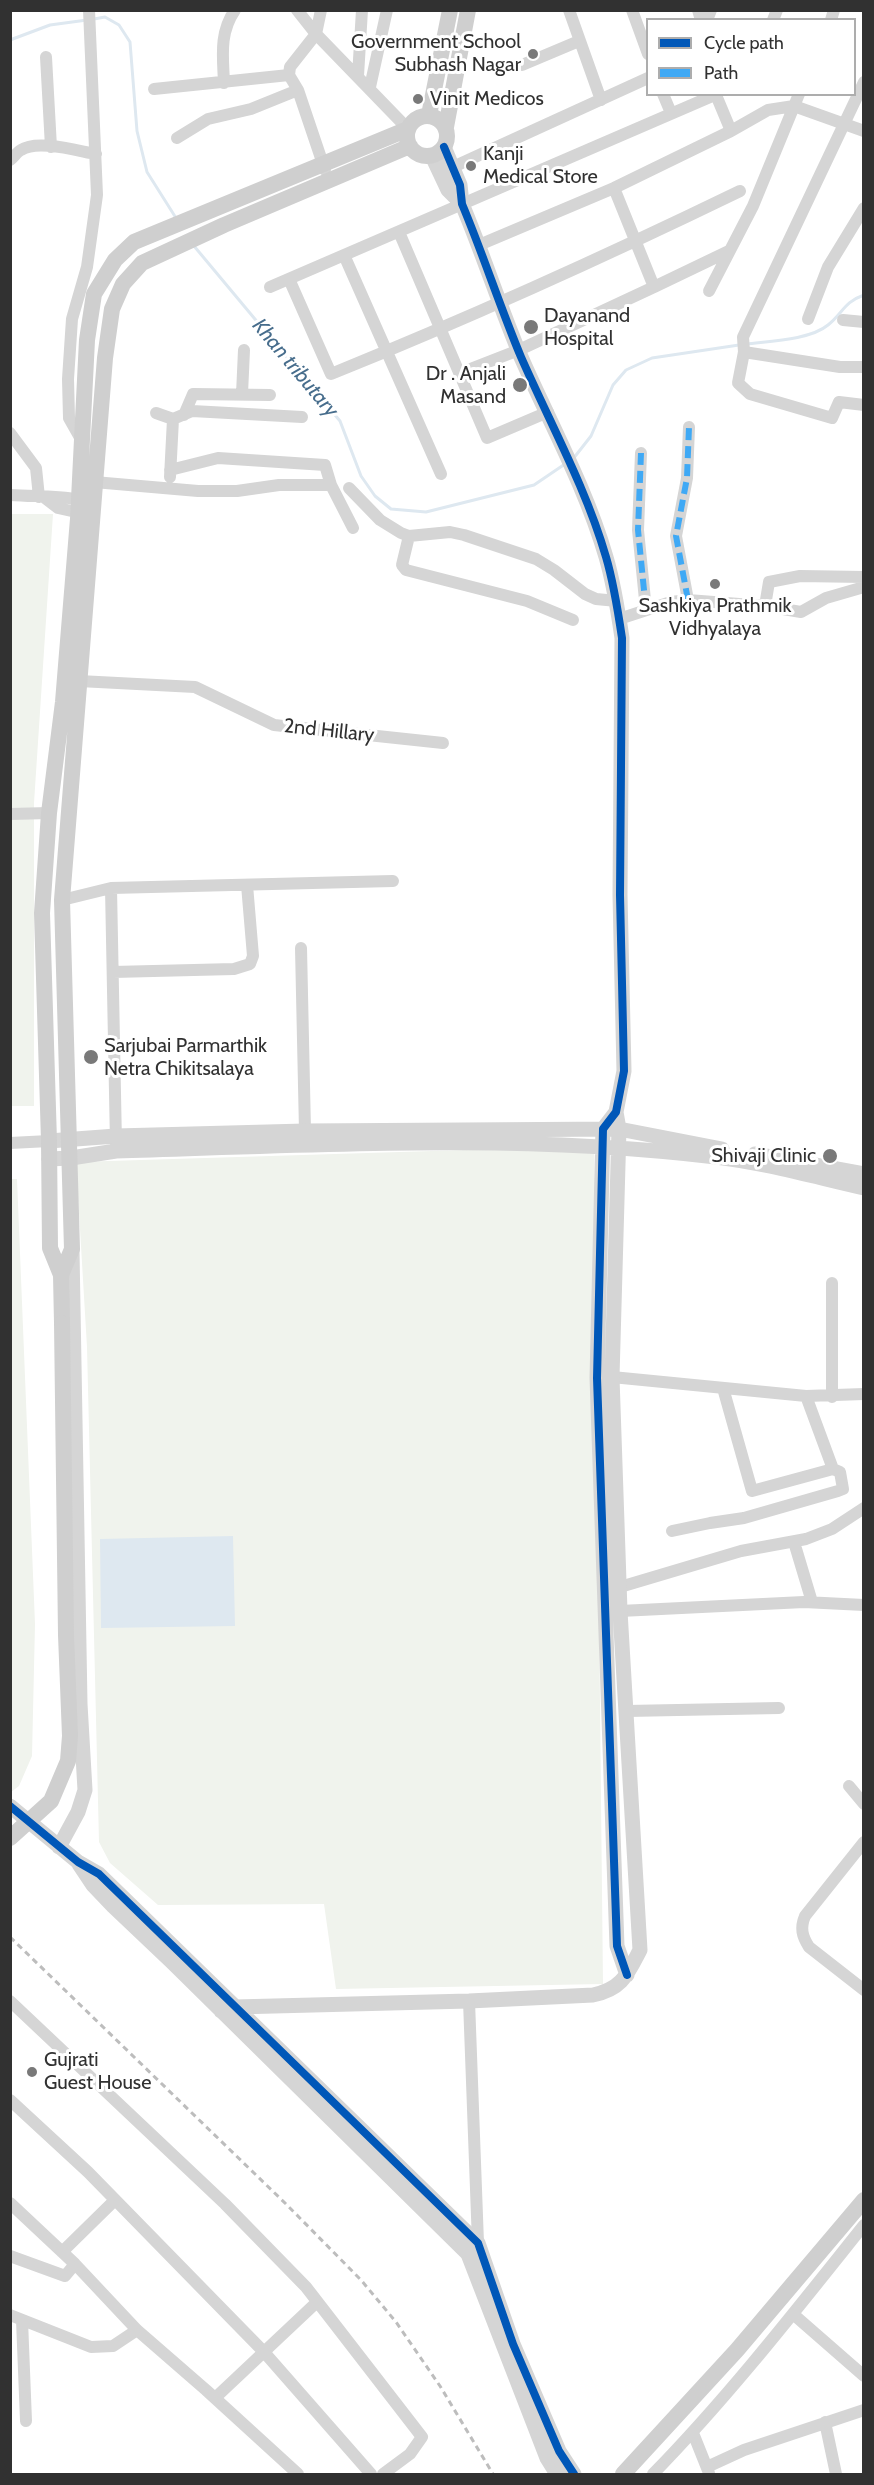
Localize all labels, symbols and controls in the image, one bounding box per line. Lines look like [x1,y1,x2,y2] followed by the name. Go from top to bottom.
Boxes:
[646,18,856,96] legend
[351,30,521,77] place label: Government School Subhash Nagar
[704,32,784,54] text: Cycle path
[526,47,540,61] marker: Government School Subhash Nagar
[704,62,738,84] text: Path
[430,87,544,111] place label: Vinit Medicos
[411,92,425,106] marker: Vinit Medicos
[483,142,598,189] place label: Kanji Medical Store
[464,159,478,173] marker: Kanji Medical Store
[544,304,630,351] place label: Dayanand Hospital
[246,314,344,422] water label: Khan tributary
[522,318,540,336] marker: Dayanand Hospital
[426,362,506,409] place label: Dr . Anjali Masand
[511,376,529,394] marker: Dr . Anjali Masand
[708,577,722,591] marker: Sashkiya Prathmik Vidhyalaya
[639,594,791,641] place label: Sashkiya Prathmik Vidhyalaya
[283,714,375,748] street label: 2nd Hillary
[104,1034,267,1081] place label: Sarjubai Parmarthik Netra Chikitsalaya
[82,1048,100,1066] marker: Sarjubai Parmarthik Netra Chikitsalaya
[711,1144,816,1168] place label: Shivaji Clinic
[821,1147,839,1165] marker: Shivaji Clinic
[44,2048,151,2095] place label: Gujrati Guest House
[25,2065,39,2079] marker: Gujrati Guest House

